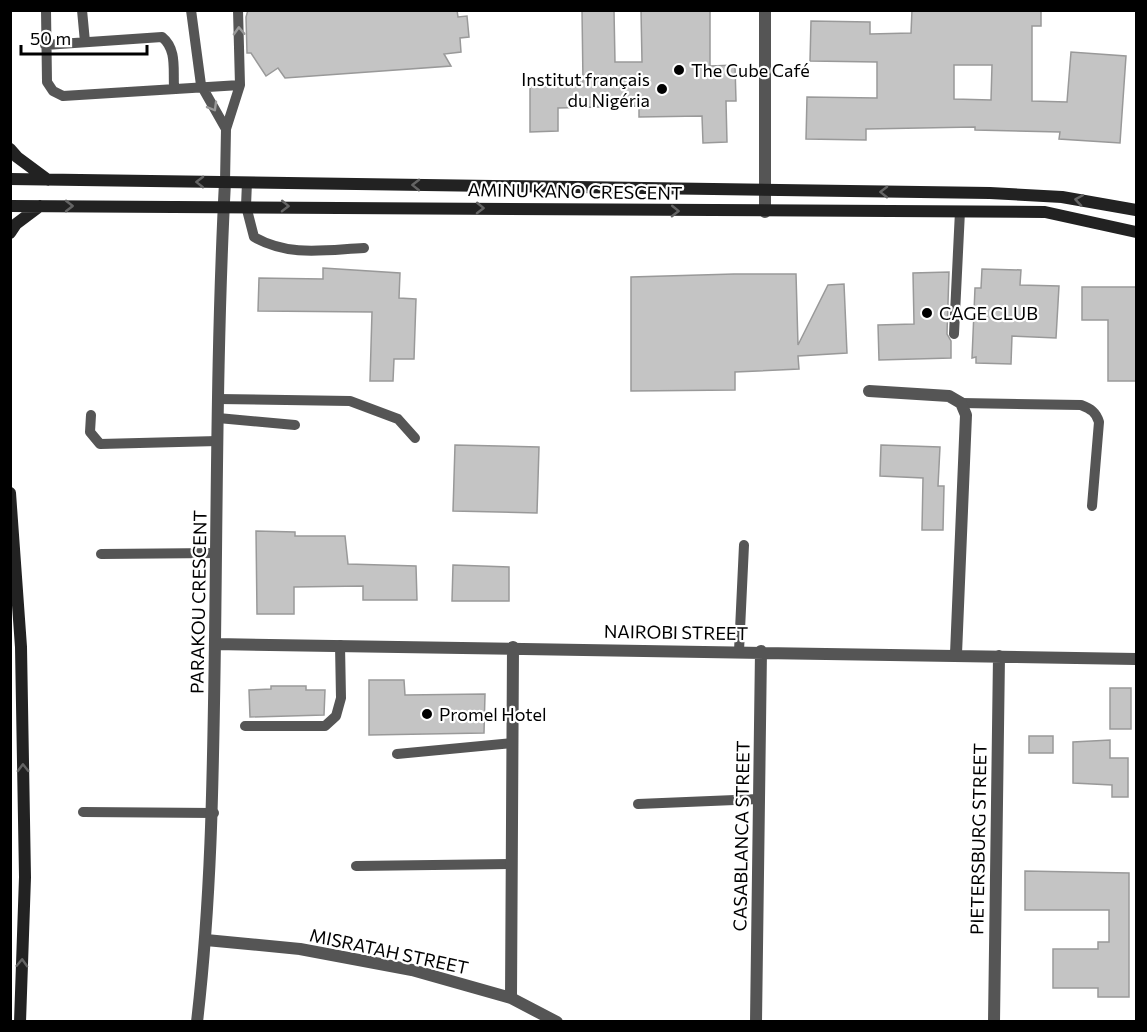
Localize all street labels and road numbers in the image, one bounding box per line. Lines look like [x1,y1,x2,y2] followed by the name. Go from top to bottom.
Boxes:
[467,178,683,204] street label: AMINU KANO CRESCENT
[185,510,211,694] street label: PARAKOU CRESCENT
[604,620,748,644] street label: NAIROBI STREET
[728,740,754,932] street label: CASABLANCA STREET
[965,743,991,935] street label: PIETERSBURG STREET
[308,923,470,979] street label: MISRATAH STREET

